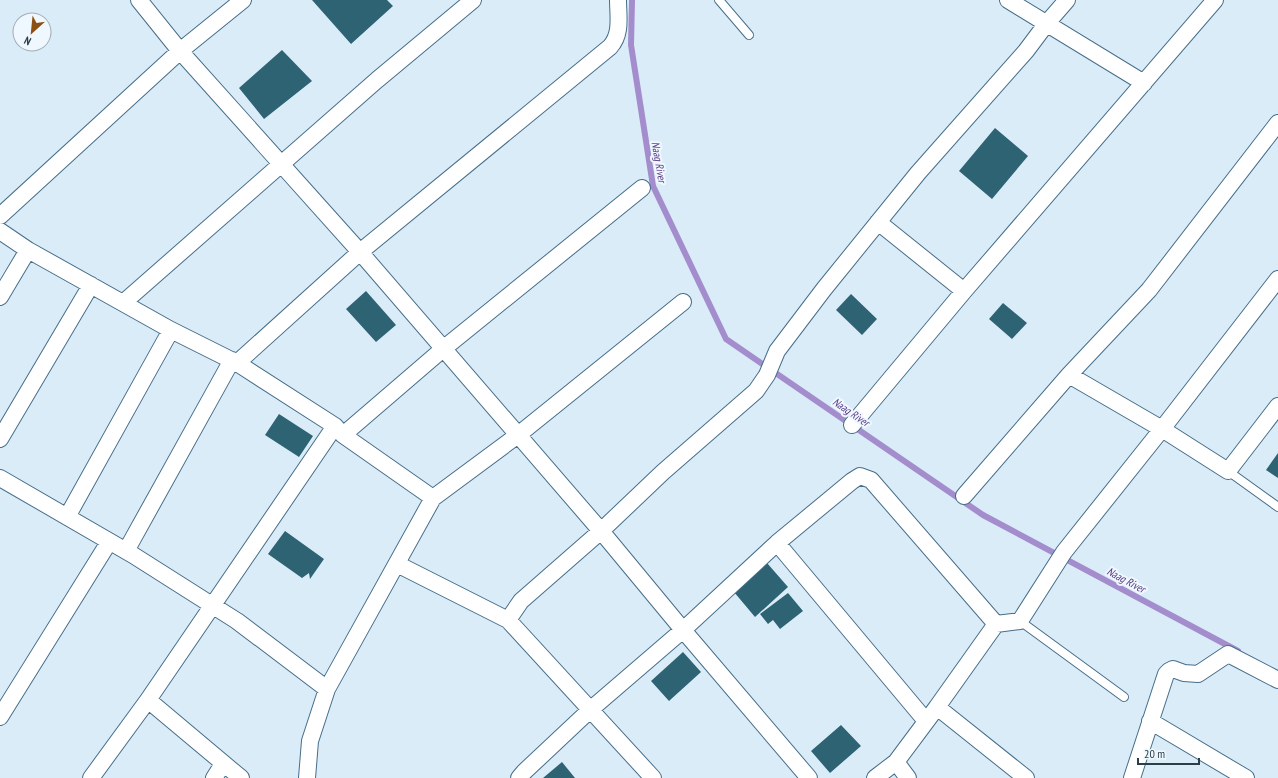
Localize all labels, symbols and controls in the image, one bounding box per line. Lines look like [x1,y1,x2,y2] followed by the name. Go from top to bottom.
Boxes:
[12,12,52,52] north arrow
[22,33,33,48] text: N
[649,140,670,186] water label: Naag River
[830,395,874,430] water label: Naag River
[1104,564,1149,597] water label: Naag River
[1138,740,1199,766] scale bar
[1144,746,1165,761] text: 20 m

